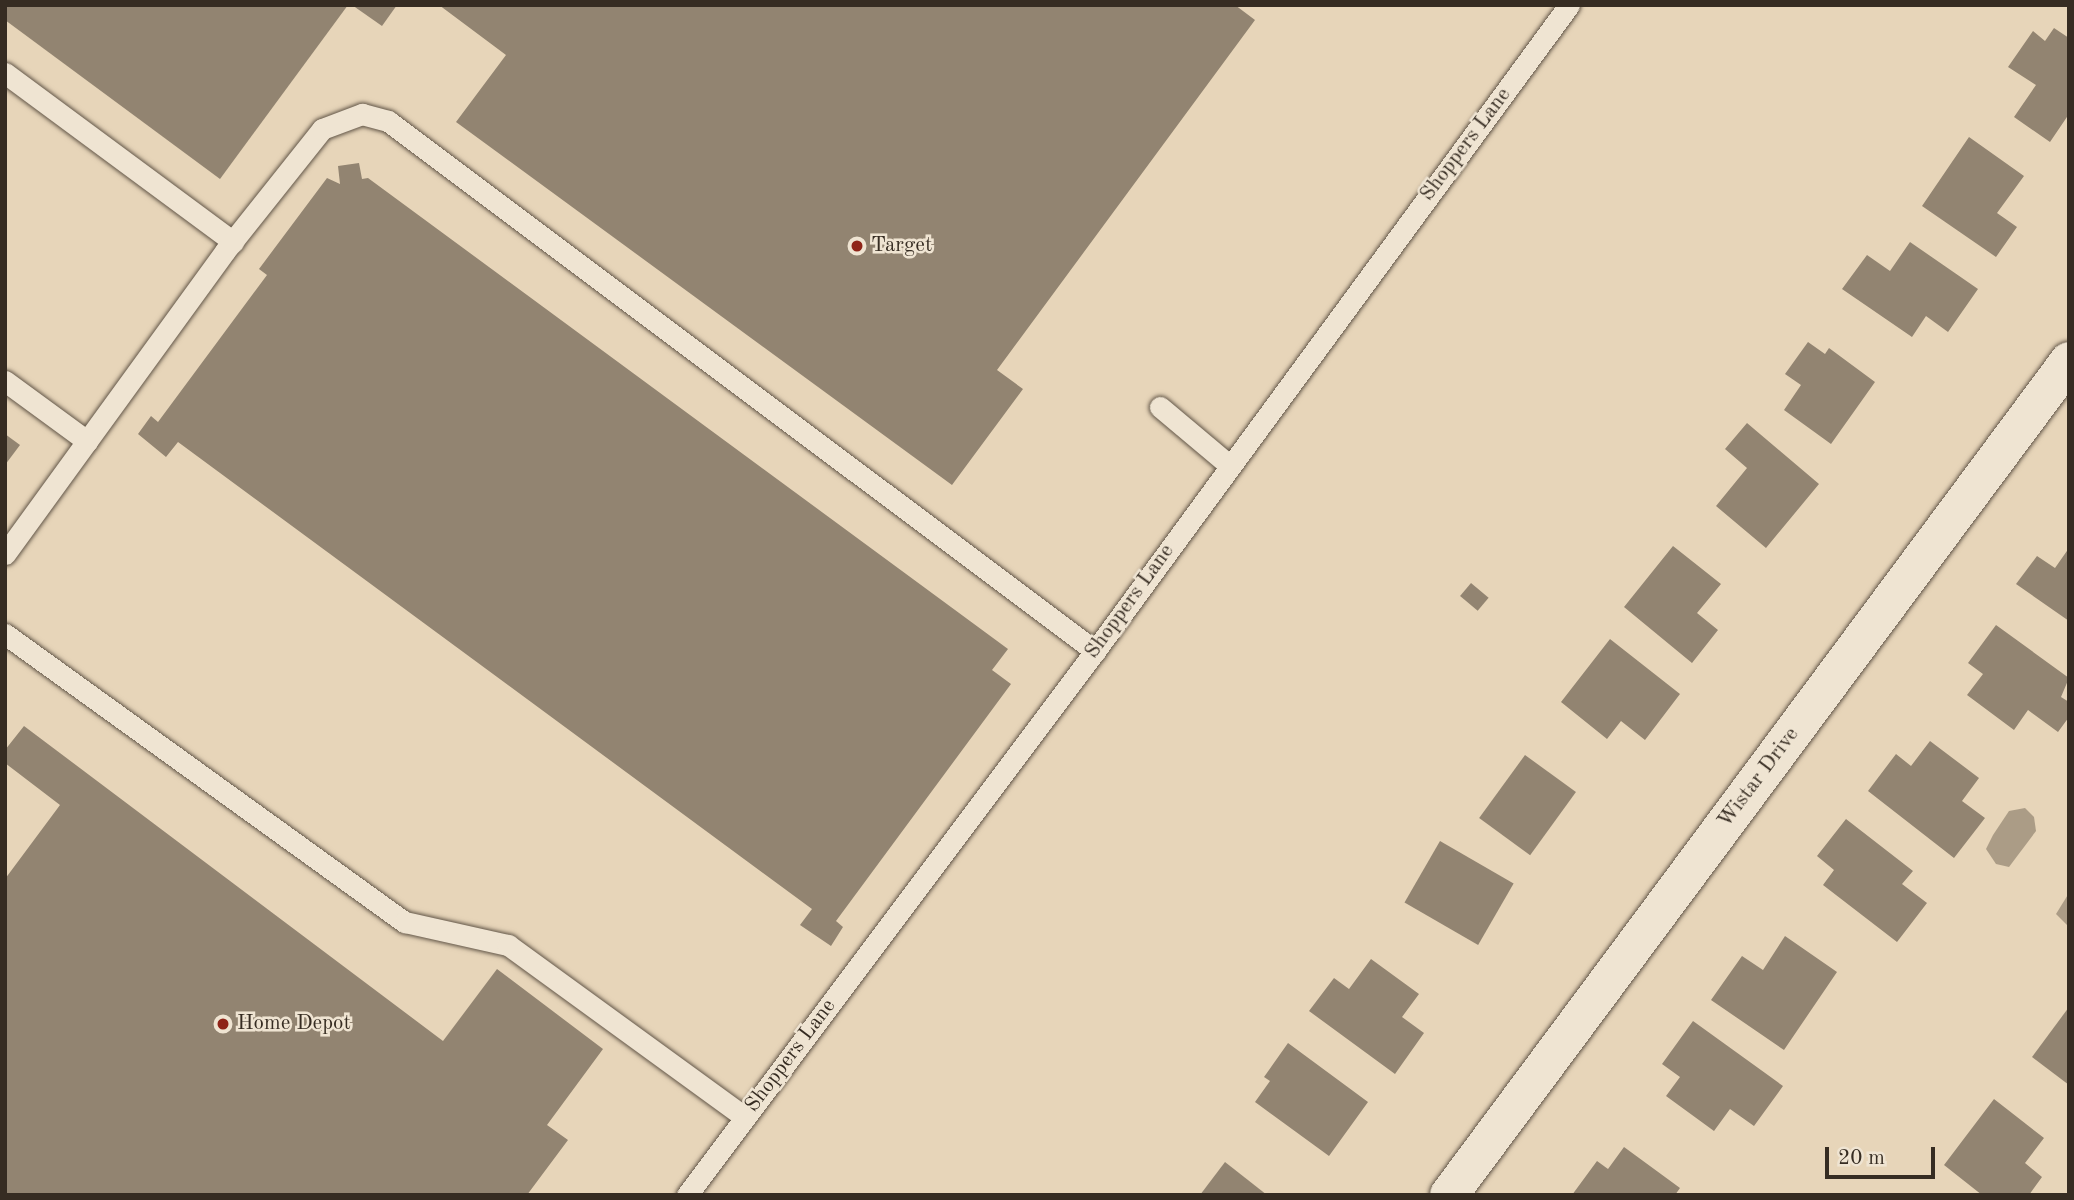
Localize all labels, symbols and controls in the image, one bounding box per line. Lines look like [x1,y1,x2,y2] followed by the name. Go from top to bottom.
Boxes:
[1415,83,1517,207] street label: Shoppers Lane
[871,233,932,259] place label: Target
[849,238,865,254] marker: Target
[1080,540,1180,664] street label: Shoppers Lane
[1713,723,1805,833] street label: Wistar Drive
[740,994,842,1118] street label: Shoppers Lane
[237,1011,351,1037] place label: Home Depot
[215,1016,231,1032] marker: Home Depot
[1829,1134,1939,1178] scale bar
[1838,1148,1885,1169] text: 20 m

